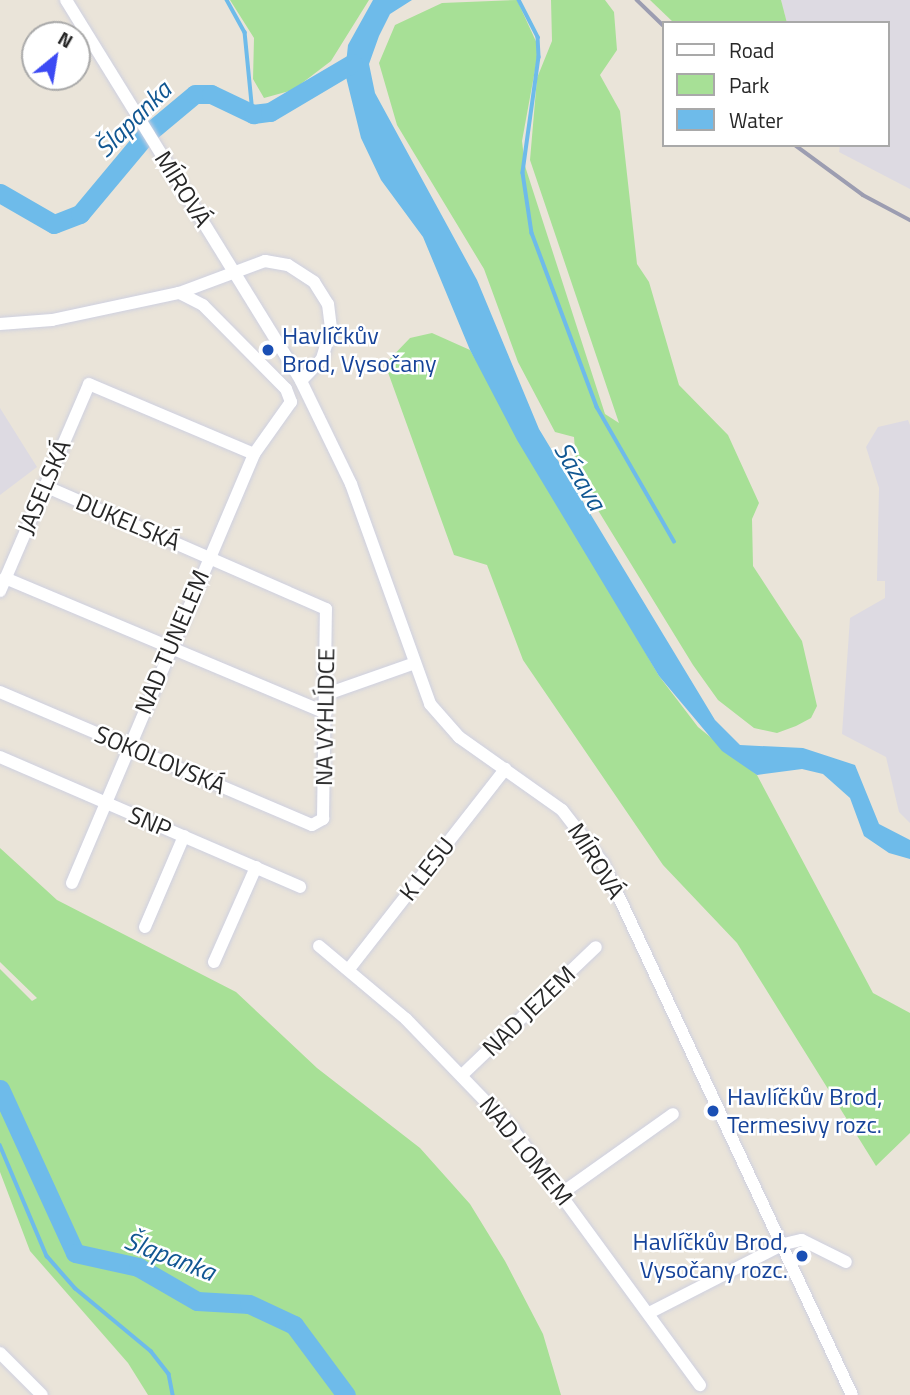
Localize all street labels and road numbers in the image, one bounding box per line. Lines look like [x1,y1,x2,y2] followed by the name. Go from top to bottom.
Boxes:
[149,146,217,232] street label: MÍROVÁ
[11,435,77,539] street label: JASELSKÁ
[72,487,184,557] street label: DUKELSKÁ
[129,566,215,718] street label: NAD TUNELEM
[309,648,341,786] street label: NA VYHLÍDCE
[90,720,230,800] street label: SOKOLOVSKÁ
[124,800,176,844] street label: SNP
[562,818,630,904] street label: MÍROVÁ
[393,832,461,906] street label: K LESU
[477,960,581,1062] street label: NAD JEZEM
[473,1091,579,1211] street label: NAD LOMEM

